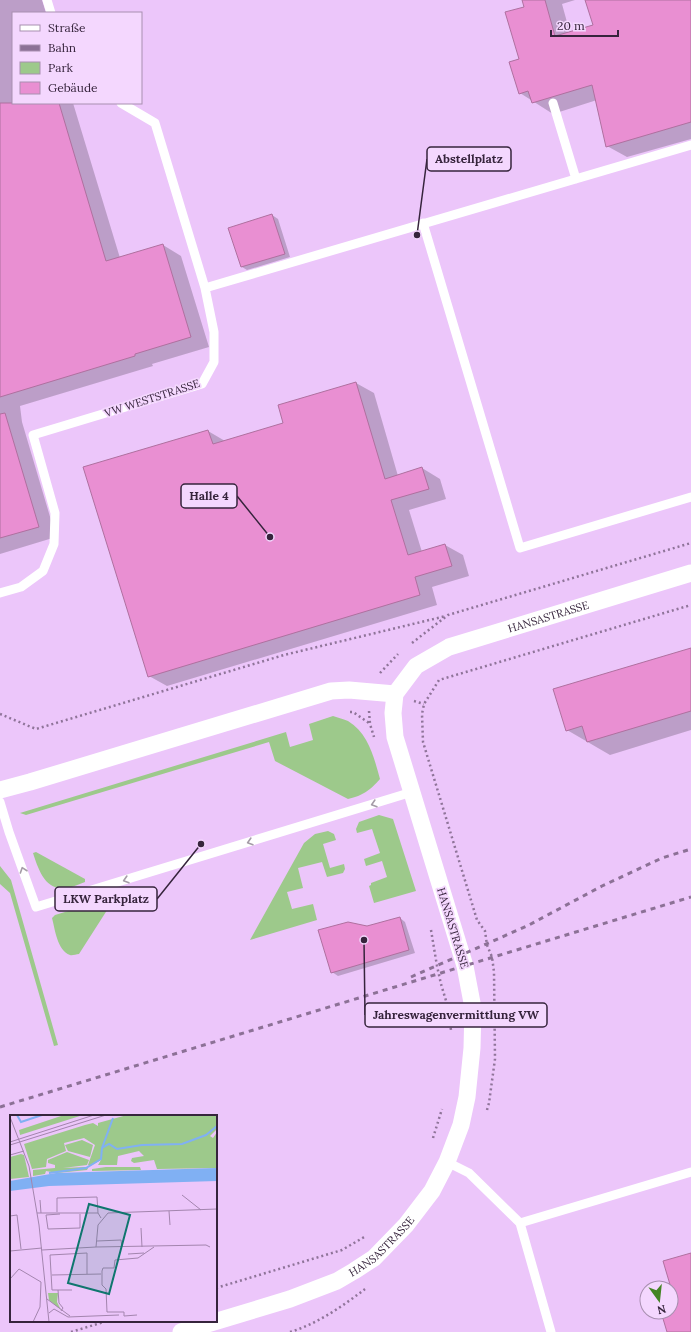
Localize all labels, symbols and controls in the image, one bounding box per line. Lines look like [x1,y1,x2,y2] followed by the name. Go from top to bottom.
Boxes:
[12,12,142,104] legend
[551,12,618,38] scale bar
[557,18,585,33] text: 20 m
[48,20,86,35] text: Straße
[48,40,76,55] text: Bahn
[48,60,74,75] text: Park
[48,80,98,95] text: Gebäude
[427,147,511,171] callout: Abstellplatz
[435,151,503,166] text: Abstellplatz
[102,376,202,420] street label: VW WESTSTRASSE
[181,484,237,508] callout: Halle 4
[189,488,229,503] text: Halle 4
[506,598,591,636] street label: HANSASTRASSE
[371,799,378,808] one-way arrow
[247,837,254,846] one-way arrow
[19,867,27,874] one-way arrow
[122,875,129,883] one-way arrow
[434,886,472,970] street label: HANSASTRASSE
[55,887,157,911] callout: LKW Parkplatz
[63,891,149,906] text: LKW Parkplatz
[365,1003,547,1027] callout: Jahreswagenvermittlung VW
[373,1007,540,1022] text: Jahreswagenvermittlung VW
[10,1115,217,1322] inset map
[346,1213,417,1280] street label: HANSASTRASSE
[639,1280,679,1320] north arrow
[655,1302,668,1318] text: N

